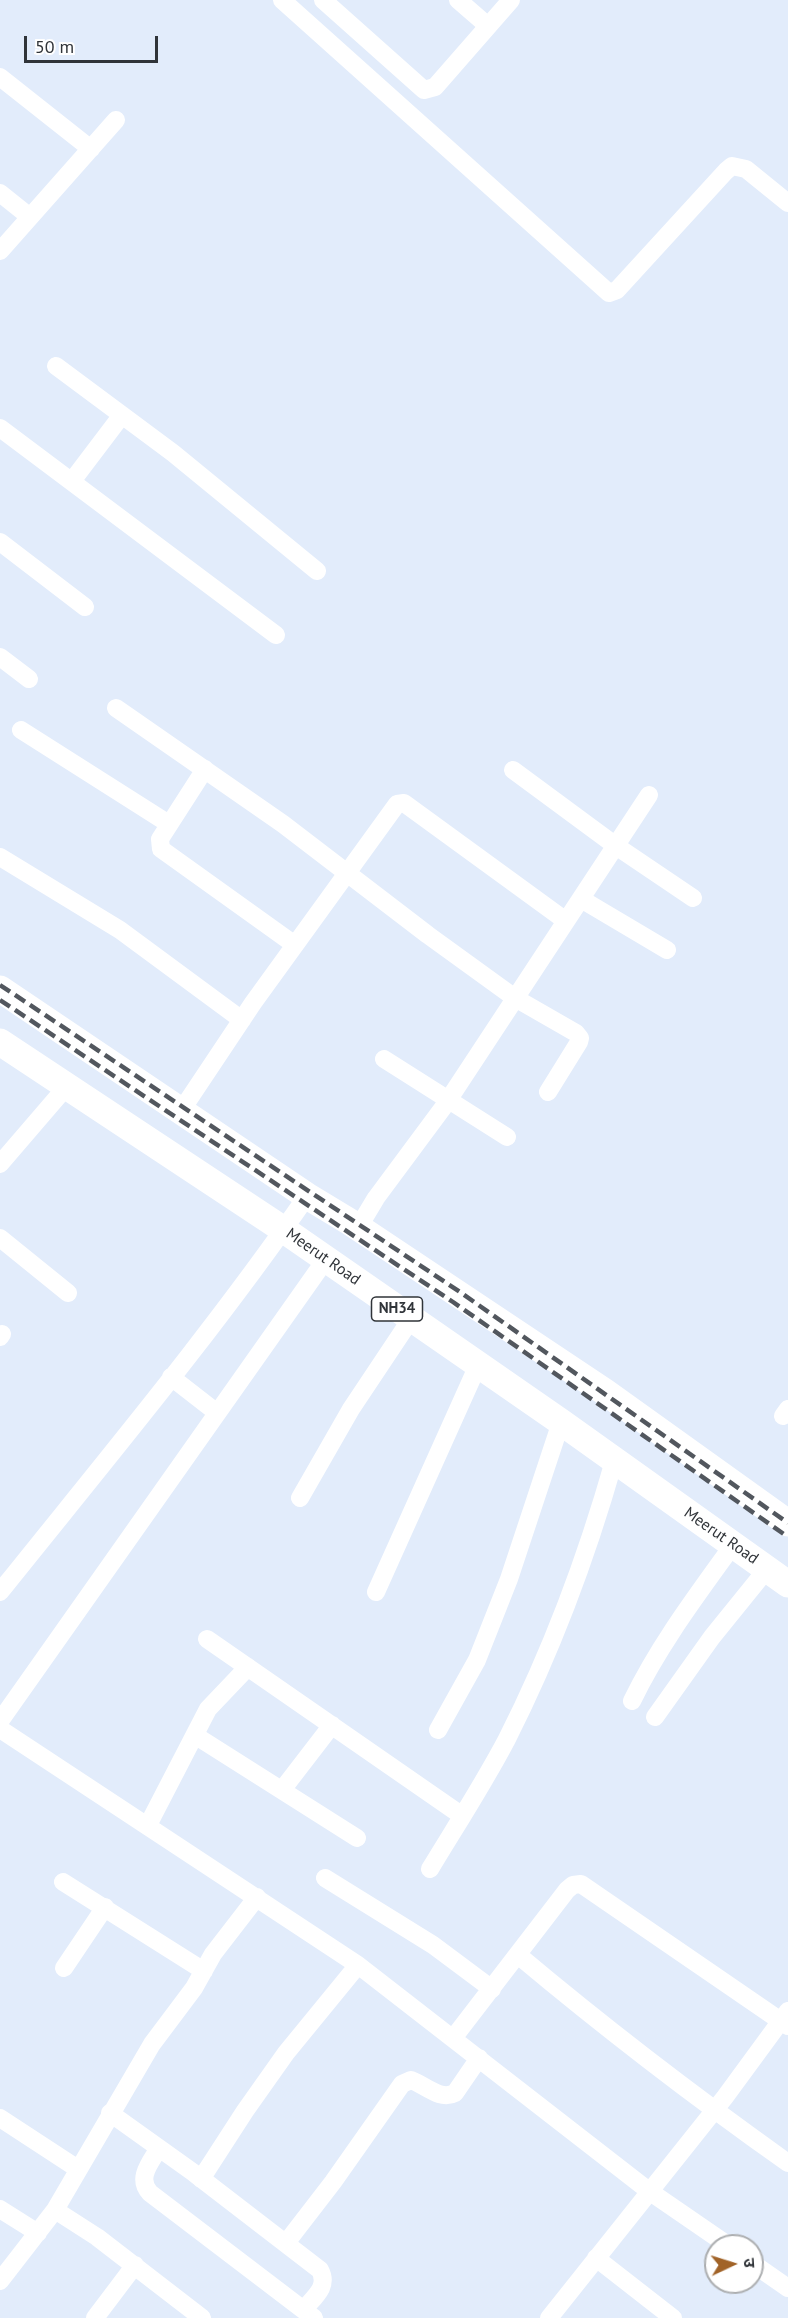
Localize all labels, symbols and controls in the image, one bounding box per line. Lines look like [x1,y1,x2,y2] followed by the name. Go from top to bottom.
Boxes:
[27,24,160,62] scale bar
[35,35,74,58] text: 50 m
[282,1224,364,1290] street label: Meerut Road
[372,1297,422,1321] road number: NH34
[680,1503,762,1569] street label: Meerut Road
[704,2234,764,2294] north arrow
[740,2258,760,2268] text: उ

